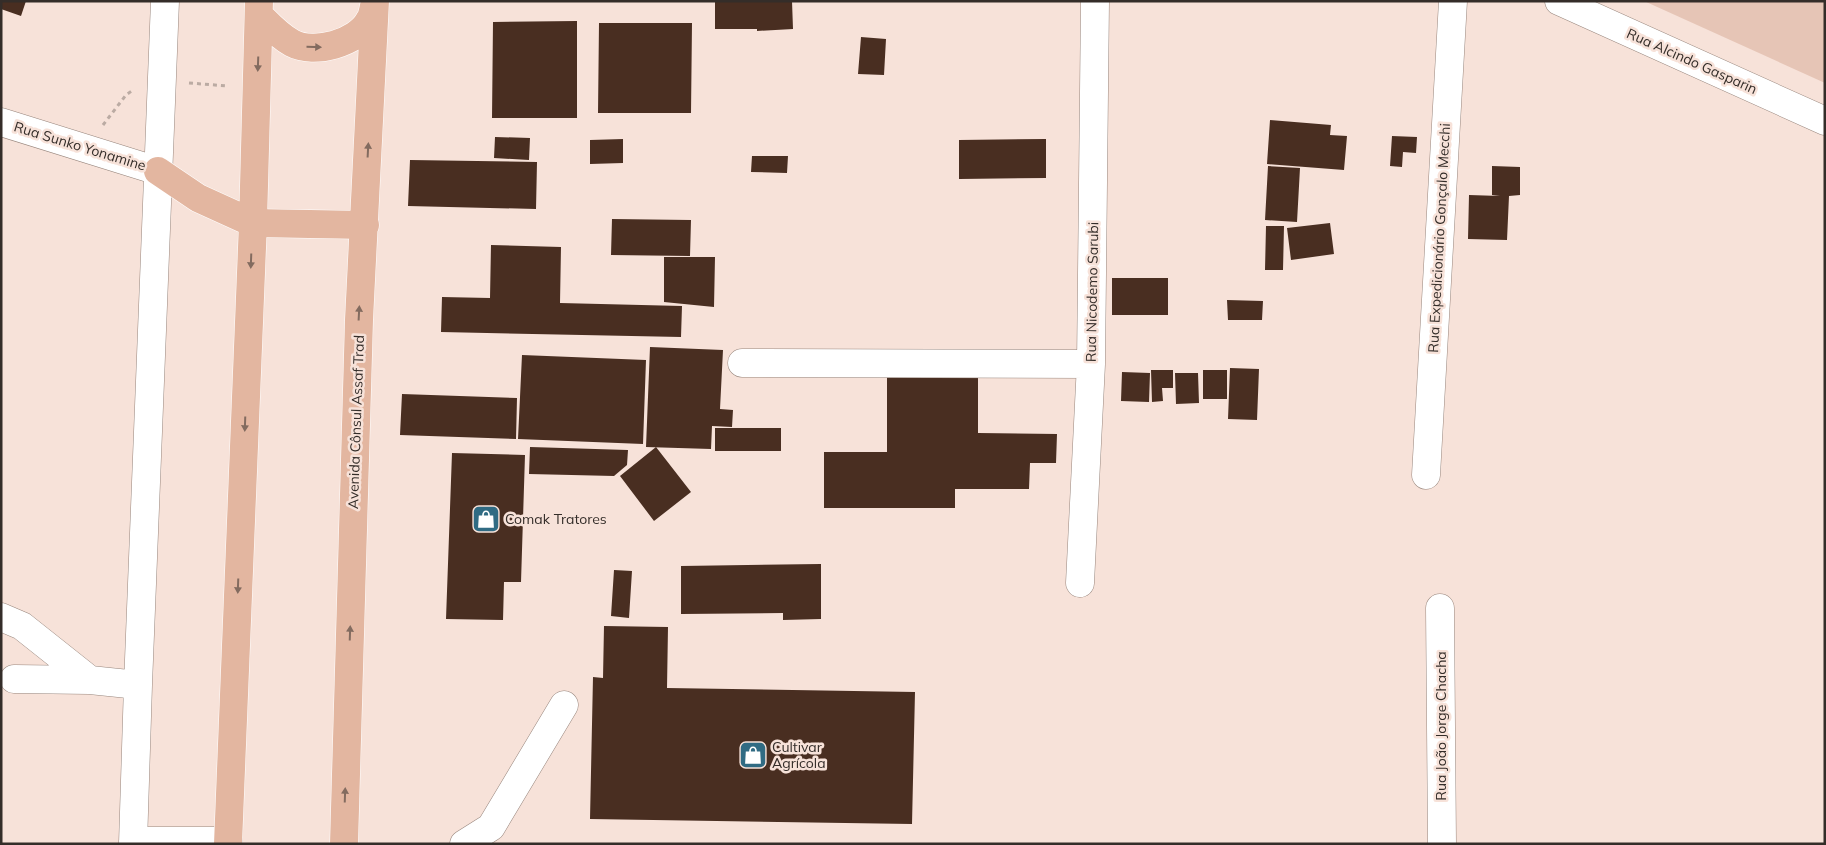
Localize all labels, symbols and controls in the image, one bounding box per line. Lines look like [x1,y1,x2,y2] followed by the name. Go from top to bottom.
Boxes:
[1624,24,1760,98] street label: Rua Alcindo Gasparin
[306,44,322,52] one-way arrow
[254,56,262,72] one-way arrow
[12,117,148,175] street label: Rua Sunko Yonamine
[1424,123,1454,353] street label: Rua Expedicionário Gonçalo Mecchi
[364,142,372,158] one-way arrow
[1082,222,1102,362] street label: Rua Nicodemo Sarubi
[247,253,255,269] one-way arrow
[356,304,364,320] one-way arrow
[344,335,368,509] street label: Avenida Cônsul Assaf Trad
[240,416,248,432] one-way arrow
[471,504,501,534] shop icon: Comak Tratores
[505,510,607,528] place label: Comak Tratores
[234,578,242,594] one-way arrow
[346,624,354,640] one-way arrow
[1432,651,1450,801] street label: Rua João Jorge Chacha
[772,738,826,772] place label: Cultivar Agrícola
[738,740,768,770] shop icon: Cultivar Agrícola
[341,787,349,803] one-way arrow

